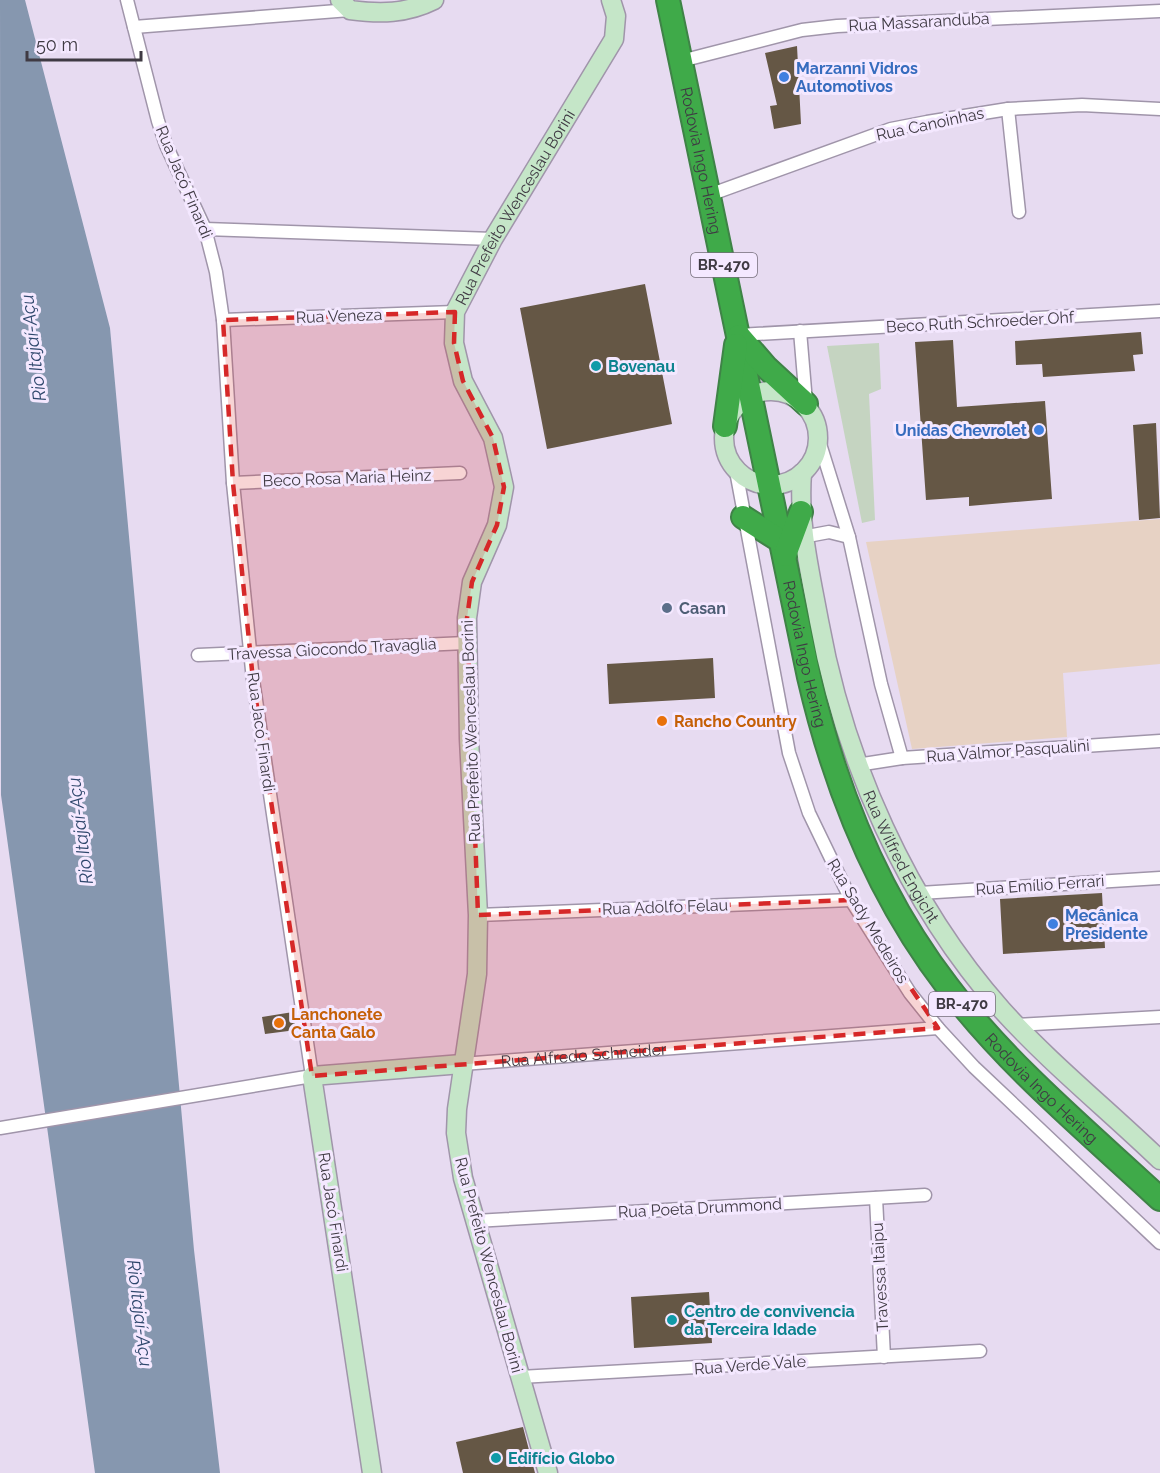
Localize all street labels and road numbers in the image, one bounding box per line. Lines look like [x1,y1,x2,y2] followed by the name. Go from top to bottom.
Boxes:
[848,9,990,35] street label: Rua Massaranduba
[677,85,726,236] street label: Rodovia Ingo Hering
[874,103,986,145] street label: Rua Canoinhas
[451,106,579,308] street label: Rua Prefeito Wenceslau Borini
[152,123,216,241] street label: Rua Jacó Finardi
[691,253,757,277] road number: BR-470
[295,305,383,327] street label: Rua Veneza
[886,308,1075,336] street label: Beco Ruth Schroeder Ohf
[262,466,432,490] street label: Beco Rosa Maria Heinz
[780,579,831,729] street label: Rodovia Ingo Hering
[458,620,484,842] street label: Rua Prefeito Wenceslau Borini
[227,634,437,664] street label: Travessa Giocondo Travaglia
[243,671,279,793] street label: Rua Jacó Finardi
[926,736,1090,766] street label: Rua Valmor Pasqualini
[860,787,944,927] street label: Rua Wilfred Engicht
[823,855,913,987] street label: Rua Sady Medeiros
[975,871,1105,899] street label: Rua Emílio Ferrari
[602,895,728,919] street label: Rua Adolfo Felau
[929,992,995,1016] road number: BR-470
[981,1029,1102,1147] street label: Rodovia Ingo Hering
[500,1039,668,1071] street label: Rua Alfredo Schneider
[314,1151,352,1273] street label: Rua Jacó Finardi
[451,1155,527,1375] street label: Rua Prefeito Wenceslau Borini
[618,1194,783,1222] street label: Rua Poeta Drummond
[868,1222,892,1332] street label: Travessa Itaipu
[693,1352,807,1378] street label: Rua Verde Vale

